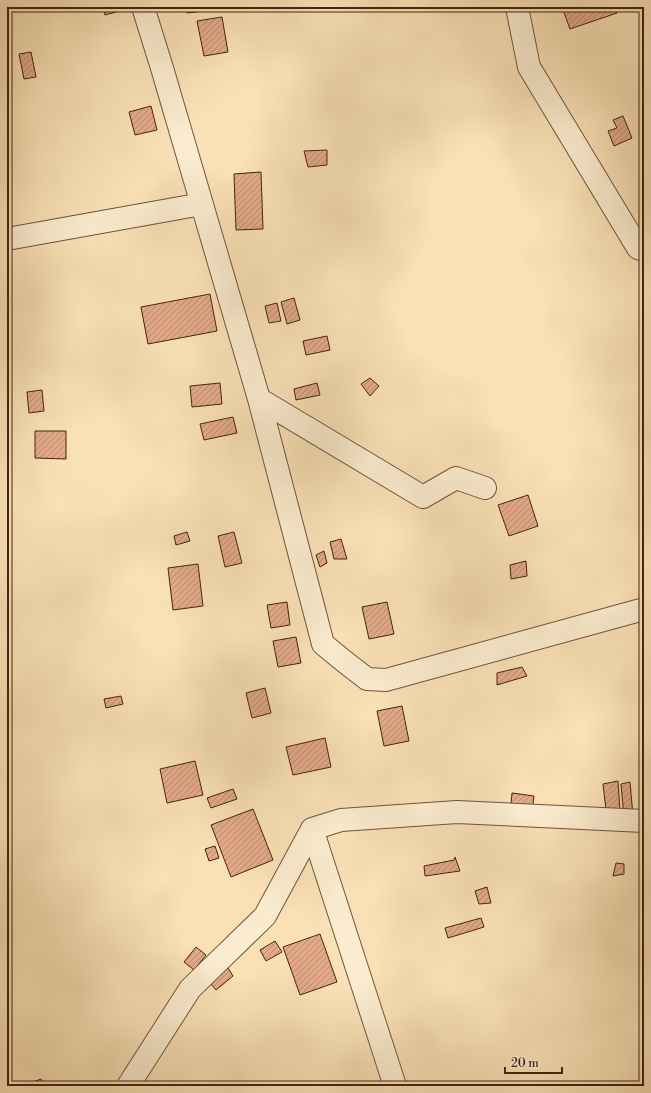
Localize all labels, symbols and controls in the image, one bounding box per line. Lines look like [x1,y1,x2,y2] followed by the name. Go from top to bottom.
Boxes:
[505,1049,562,1075] scale bar
[511,1056,539,1071] text: 20 m

